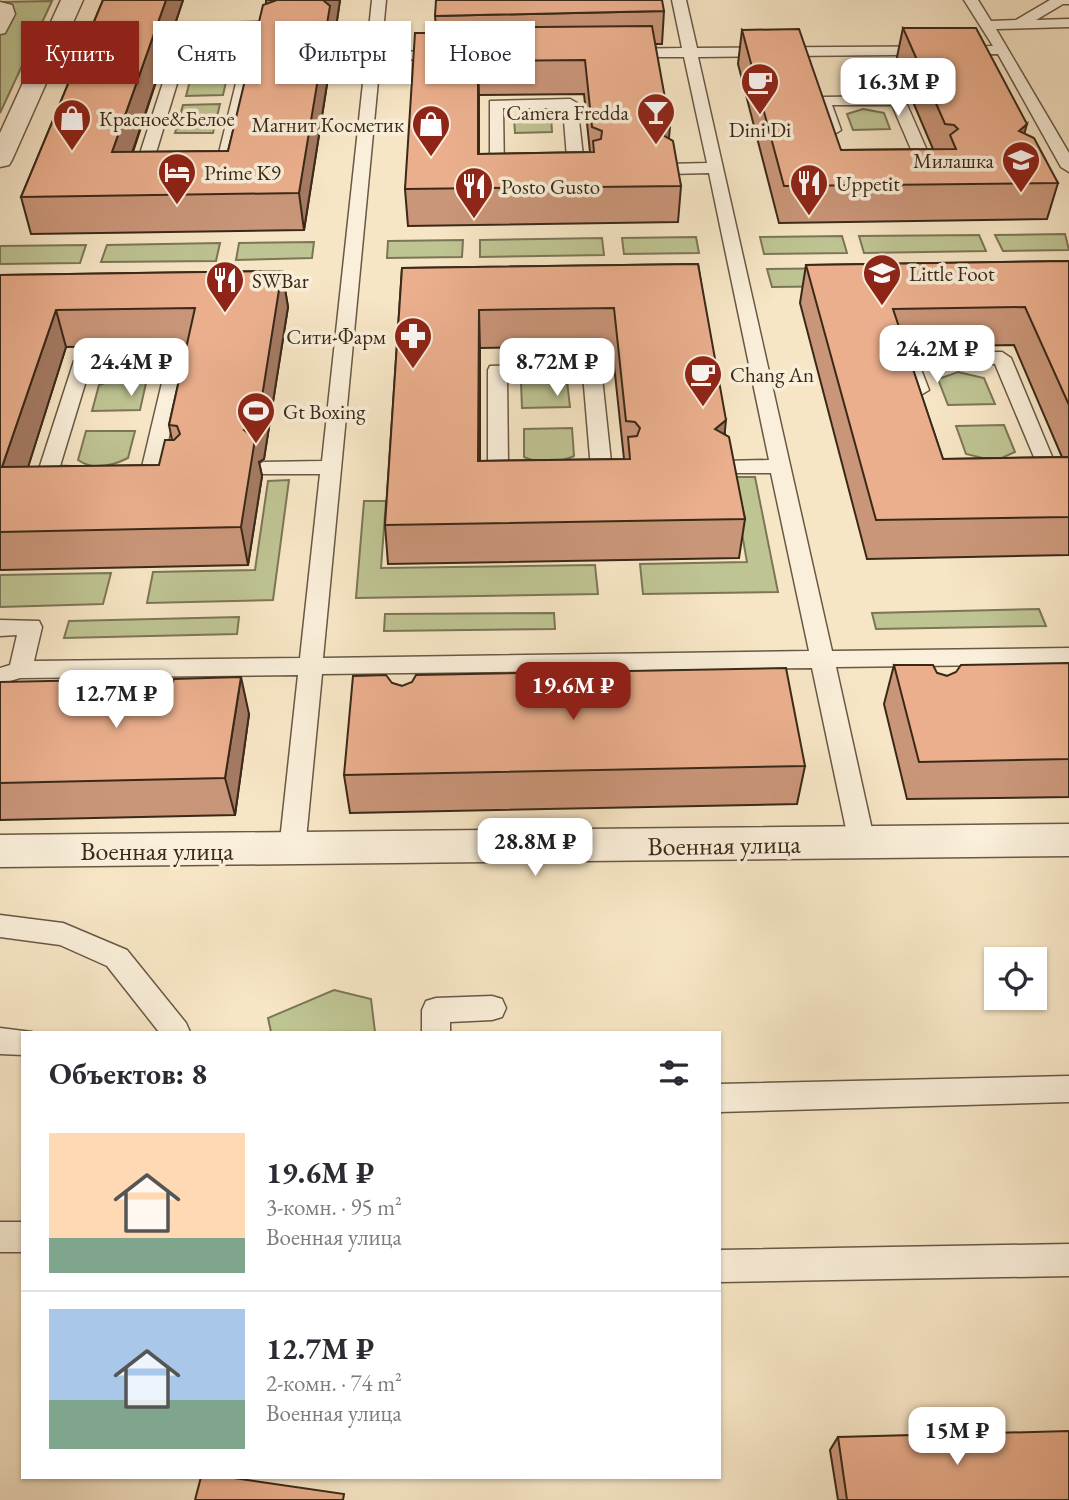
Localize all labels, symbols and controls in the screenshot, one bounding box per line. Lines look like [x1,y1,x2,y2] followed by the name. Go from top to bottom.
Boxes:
[21,21,139,84] chip: Купить
[153,21,261,84] chip: Снять
[275,21,411,84] chip: Фильтры
[425,21,535,84] chip: Новое
[833,58,963,118] pin: 16.3M ₽
[739,61,781,116] cafe icon: Dini Di
[857,66,939,96] text: 16.3M ₽
[635,91,677,146] bar icon: Camera Fredda
[51,97,93,152] shop icon: Красное&Белое
[506,99,630,126] place label: Camera Fredda
[410,103,452,158] shop icon: Магнит Косметик
[99,105,235,132] place label: Красное&Белое
[251,111,404,138] place label: Магнит Косметик
[729,116,791,143] place label: Dini Di
[1000,139,1042,194] school or university icon: Милашка
[913,147,995,174] place label: Милашка
[156,151,198,206] hotel icon: Prime K9
[204,159,281,186] place label: Prime K9
[788,162,830,217] restaurant icon: Uppetit
[453,165,495,220] restaurant icon: Posto Gusto
[836,170,900,197] place label: Uppetit
[501,173,600,200] place label: Posto Gusto
[861,252,903,307] school or university icon: Little Foot
[204,259,246,314] restaurant icon: SWBar
[909,260,995,287] place label: Little Foot
[252,267,309,294] place label: SWBar
[392,315,434,370] pharmacy icon: Сити-Фарм
[286,323,386,350] place label: Сити-Фарм
[872,326,1002,385] pin: 24.2M ₽
[896,333,978,363] text: 24.2M ₽
[66,338,196,398] pin: 24.4M ₽
[492,338,622,398] pin: 8.72M ₽
[90,346,172,376] text: 24.4M ₽
[516,346,598,376] text: 8.72M ₽
[682,353,724,408] cafe icon: Chang An
[730,361,814,388] place label: Chang An
[235,390,277,445] sports icon: Gt Boxing
[283,398,366,425] place label: Gt Boxing
[508,662,638,722] pin: 19.6M ₽
[51,670,181,730] pin: 12.7M ₽
[532,670,614,700] text: 19.6M ₽
[75,678,157,708] text: 12.7M ₽
[470,818,600,878] pin: 28.8M ₽
[494,826,576,856] text: 28.8M ₽
[647,827,802,863] street label: Военная улица
[80,834,234,868] street label: Военная улица
[984,947,1047,1010] map controls
[984,947,1047,1010] button: locate
[49,1054,207,1093] text: Объектов: 8
[655,1054,693,1092] icon: filters
[266,1153,374,1192] text: 19.6M ₽
[105,1161,189,1245] icon: home
[266,1192,402,1222] text: 3-комн. · 95 m²
[266,1222,402,1252] text: Военная улица
[266,1329,374,1368] text: 12.7M ₽
[105,1337,189,1421] icon: home
[266,1368,402,1398] text: 2-комн. · 74 m²
[266,1398,402,1428] text: Военная улица
[908,1408,1006,1467] pin: 15M ₽
[924,1415,990,1445] text: 15M ₽

